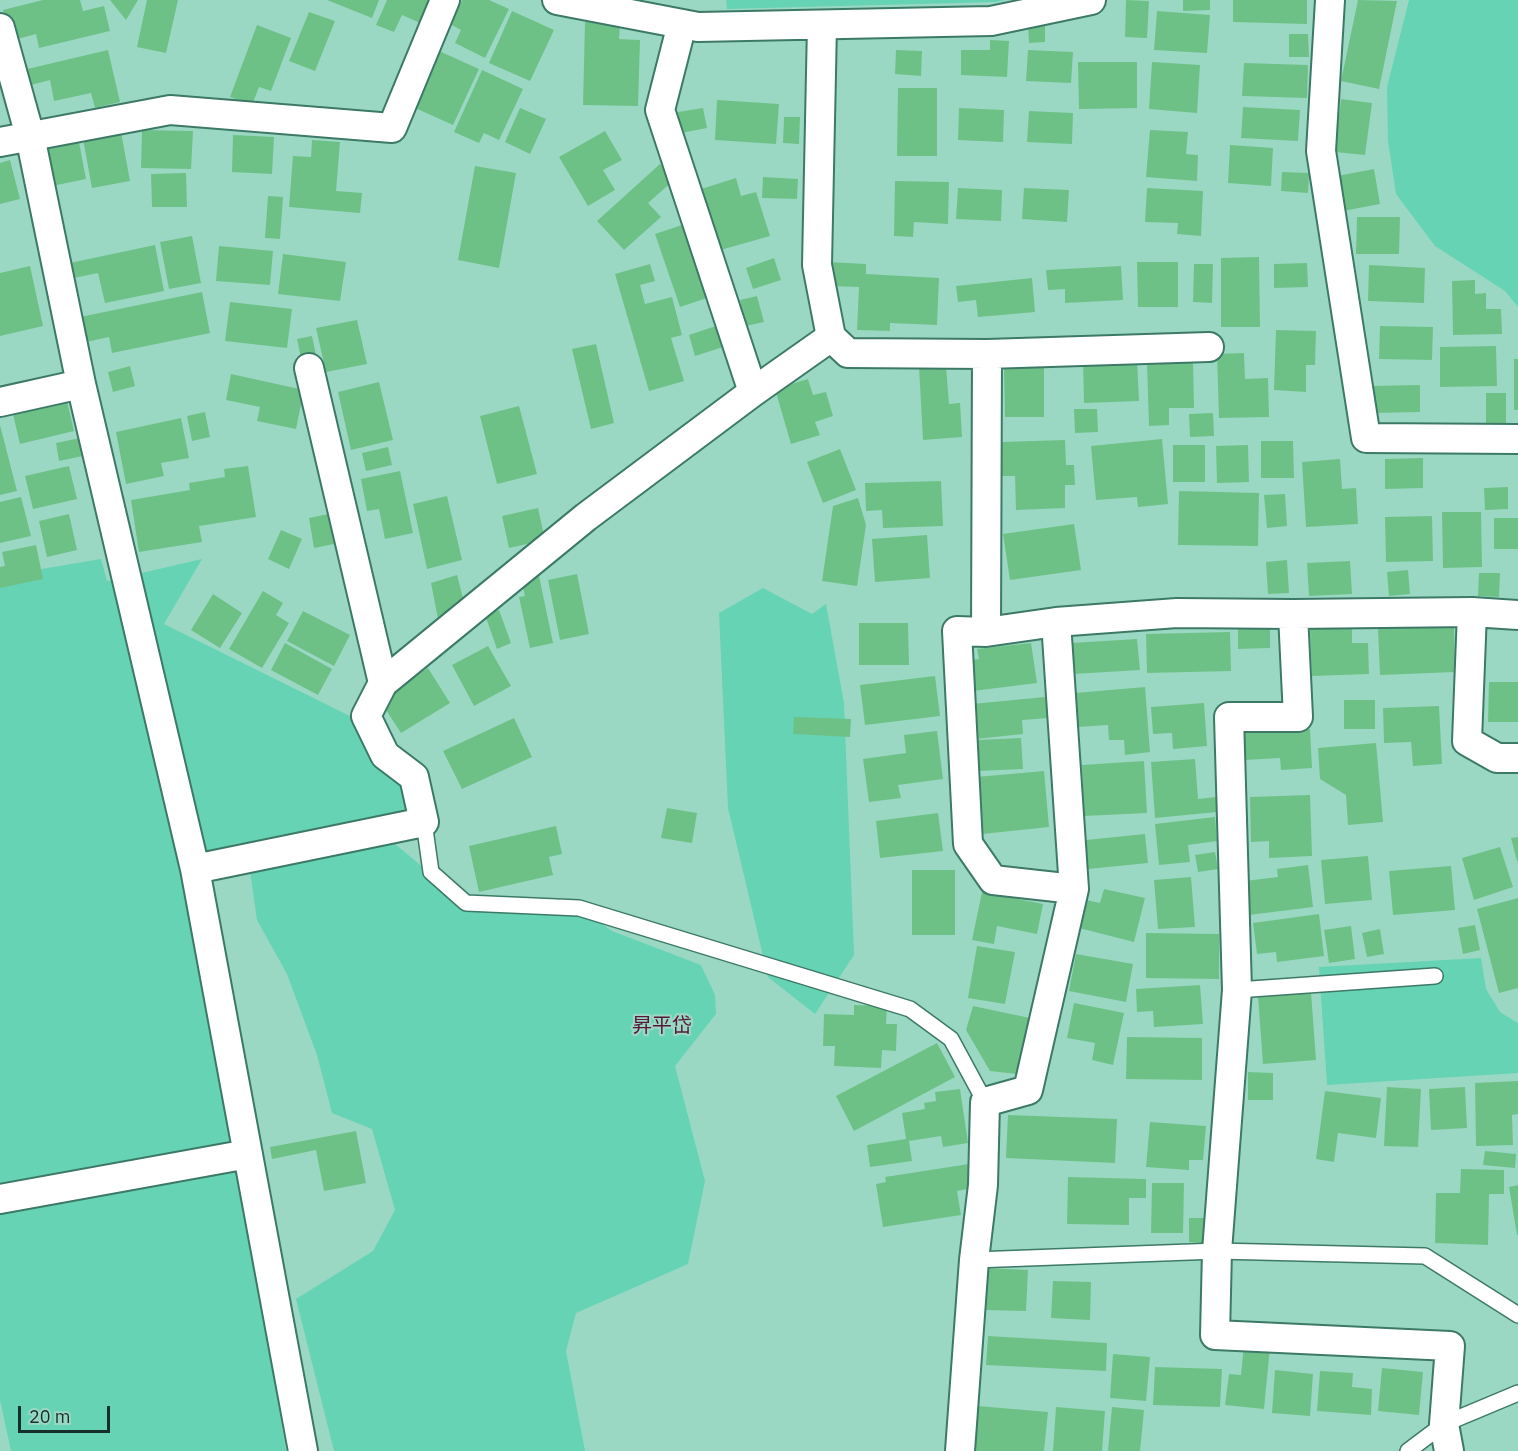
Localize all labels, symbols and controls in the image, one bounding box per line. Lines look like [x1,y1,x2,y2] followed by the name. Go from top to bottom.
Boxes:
[632,1014,692,1038] district label: 昇平岱
[21,1394,112,1432] scale bar
[29,1405,71,1428] text: 20 m

